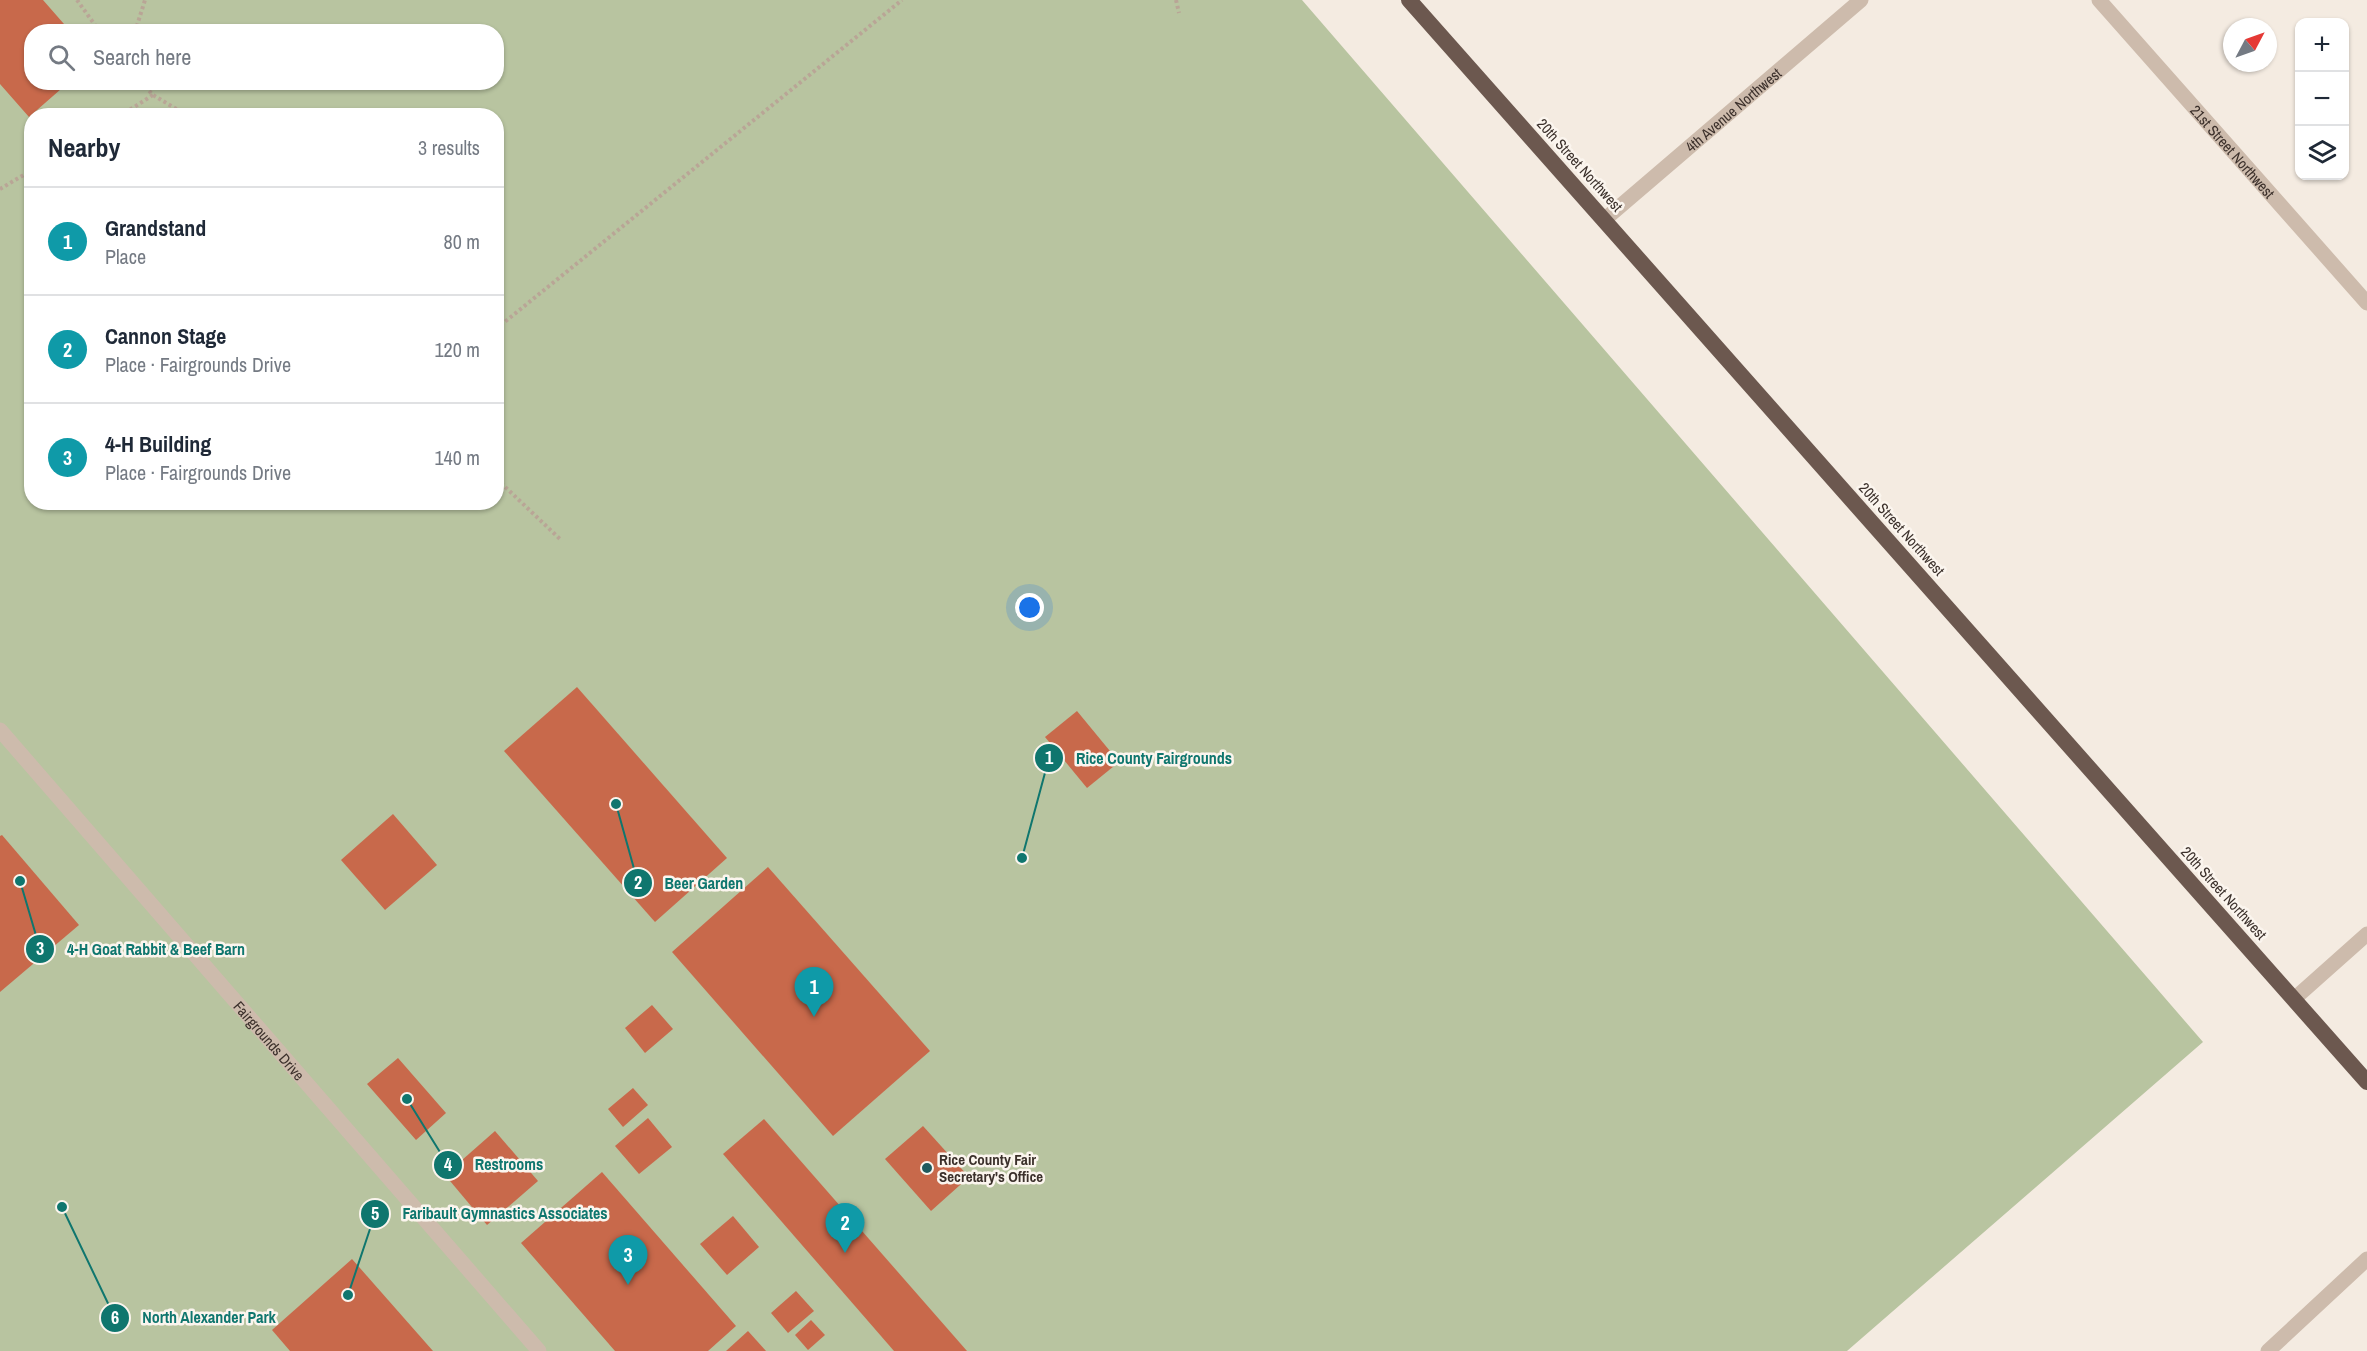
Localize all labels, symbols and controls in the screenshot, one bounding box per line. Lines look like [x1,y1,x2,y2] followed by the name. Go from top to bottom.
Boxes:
[2223,18,2277,72] north arrow
[2295,18,2349,180] map controls
[2295,18,2349,72] button: +
[24,24,504,90] search box
[45,41,78,74] icon: search
[93,42,191,72] text: Search here
[1681,62,1786,157] street label: 4th Avenue Northwest
[2295,72,2349,126] button: −
[2186,100,2280,203] street label: 21st Street Northwest
[1532,114,1628,217] street label: 20th Street Northwest
[2295,126,2349,180] button: layers
[48,130,120,165] text: Nearby
[418,134,480,161] text: 3 results
[105,213,206,243] text: Grandstand
[63,228,72,255] text: 1
[444,228,480,255] text: 80 m
[105,243,146,270] text: Place
[105,321,226,351] text: Cannon Stage
[63,336,72,363] text: 2
[434,336,480,363] text: 120 m
[105,351,291,378] text: Place · Fairgrounds Drive
[105,429,211,459] text: 4-H Building
[63,444,72,471] text: 3
[434,444,480,471] text: 140 m
[105,459,291,486] text: Place · Fairgrounds Drive
[1854,478,1950,581] street label: 20th Street Northwest
[1015,593,1044,622] your location
[1034,741,1244,775] callout: Rice County Fairgrounds
[1045,745,1054,770] text: 1
[1076,747,1232,769] text: Rice County Fairgrounds
[2176,842,2272,945] street label: 20th Street Northwest
[623,866,756,900] callout: Beer Garden
[634,870,642,895] text: 2
[665,872,743,894] text: Beer Garden
[25,932,257,966] callout: 4-H Goat Rabbit & Beef Barn
[36,936,44,961] text: 3
[67,938,245,960] text: 4-H Goat Rabbit & Beef Barn
[794,968,834,1017] pin: 1
[229,996,310,1085] street label: Fairgrounds Drive
[433,1148,555,1182] callout: Restrooms
[939,1149,1043,1187] place label: Rice County Fair Secretary's Office
[444,1152,453,1177] text: 4
[475,1153,543,1175] text: Restrooms
[920,1161,934,1175] marker: Rice County Fair Secretary's Office
[360,1197,620,1231] callout: Faribault Gymnastics Associates
[371,1201,379,1226] text: 5
[402,1202,608,1224] text: Faribault Gymnastics Associates
[826,1204,864,1253] pin: 2
[608,1236,648,1285] pin: 3
[100,1301,288,1335] callout: North Alexander Park
[111,1305,119,1330] text: 6
[142,1306,277,1328] text: North Alexander Park

